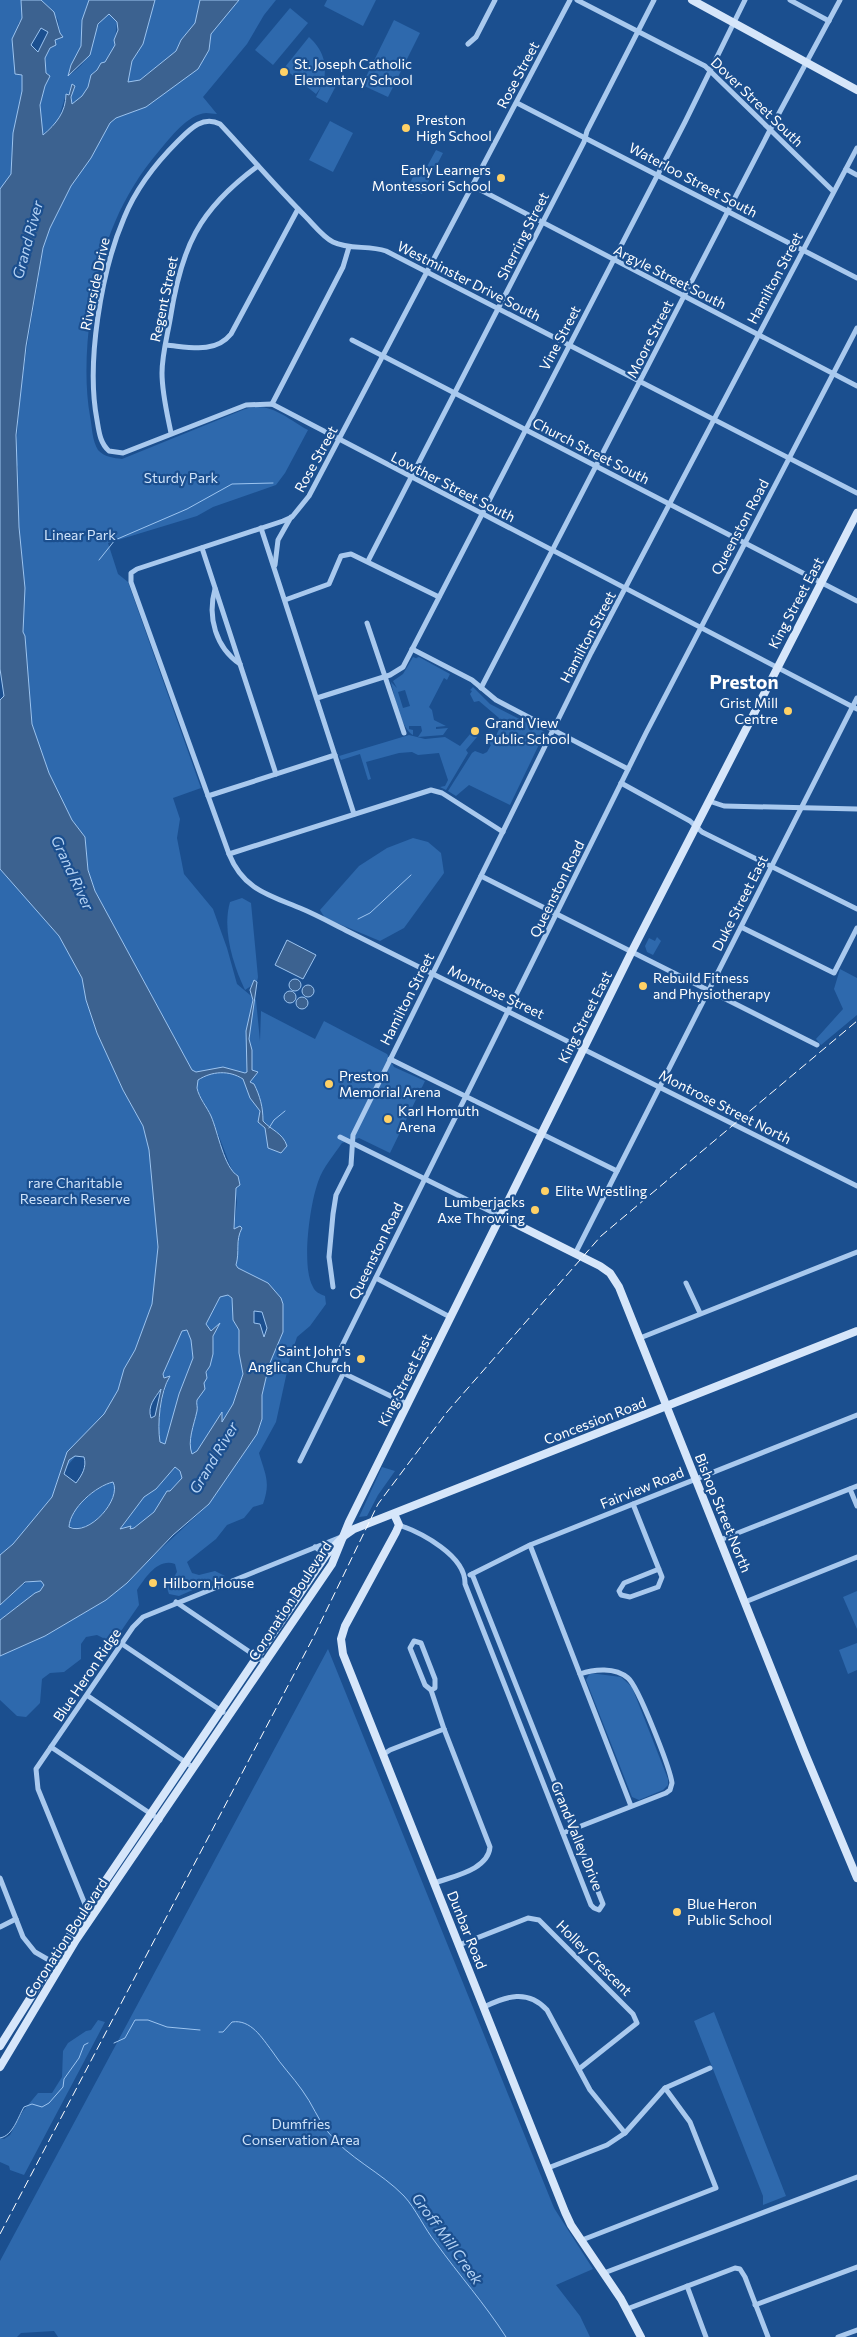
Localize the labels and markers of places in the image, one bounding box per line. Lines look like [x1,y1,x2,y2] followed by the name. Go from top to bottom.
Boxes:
[294,55,413,88] place label: St. Joseph Catholic Elementary School
[278,66,290,78] marker: St. Joseph Catholic Elementary School
[416,111,492,144] place label: Preston High School
[400,122,412,134] marker: Preston High School
[372,161,491,194] place label: Early Learners Montessori School
[495,172,507,184] marker: Early Learners Montessori School
[720,694,778,727] place label: Grist Mill Centre
[782,705,794,717] marker: Grist Mill Centre
[485,714,570,747] place label: Grand View Public School
[469,725,481,737] marker: Grand View Public School
[653,969,770,1002] place label: Rebuild Fitness and Physiotherapy
[637,980,649,992] marker: Rebuild Fitness and Physiotherapy
[339,1067,441,1100] place label: Preston Memorial Arena
[323,1078,335,1090] marker: Preston Memorial Arena
[398,1102,479,1135] place label: Karl Homuth Arena
[382,1113,394,1125] marker: Karl Homuth Arena
[555,1182,648,1199] place label: Elite Wrestling
[539,1185,551,1197] marker: Elite Wrestling
[437,1193,525,1226] place label: Lumberjacks Axe Throwing
[529,1204,541,1216] marker: Lumberjacks Axe Throwing
[248,1342,351,1375] place label: Saint John's Anglican Church
[355,1353,367,1365] marker: Saint John's Anglican Church
[163,1574,254,1591] place label: Hilborn House
[147,1577,159,1589] marker: Hilborn House
[687,1895,772,1928] place label: Blue Heron Public School
[671,1906,683,1918] marker: Blue Heron Public School

